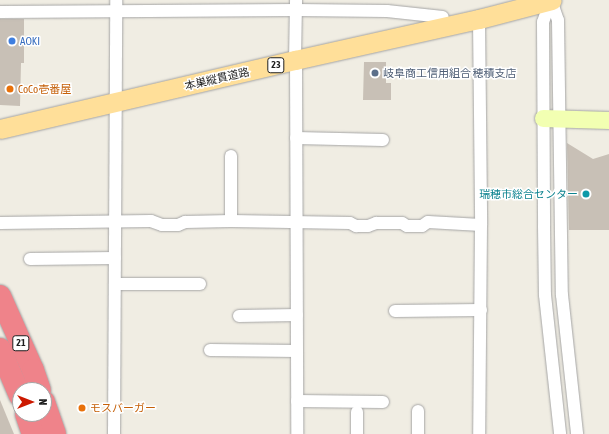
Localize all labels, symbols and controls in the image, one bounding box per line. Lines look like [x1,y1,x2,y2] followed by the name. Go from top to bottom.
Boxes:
[20,34,40,48] place label: AOKI
[7,36,17,46] marker: AOKI
[267,57,285,73] road number: 23
[183,65,251,93] street label: 本巣縦貫道路
[383,66,517,80] place label: 岐阜商工信用組合 穂積支店
[370,68,380,78] marker: 岐阜商工信用組合 穂積支店
[18,82,71,96] place label: CoCo壱番屋
[5,84,15,94] marker: CoCo壱番屋
[479,187,578,201] place label: 瑞穂市総合センター
[581,189,591,199] marker: 瑞穂市総合センター
[12,335,30,351] road number: 21
[12,382,52,422] north arrow
[37,399,49,405] text: N
[90,401,156,415] place label: モスバーガー
[77,403,87,413] marker: モスバーガー

